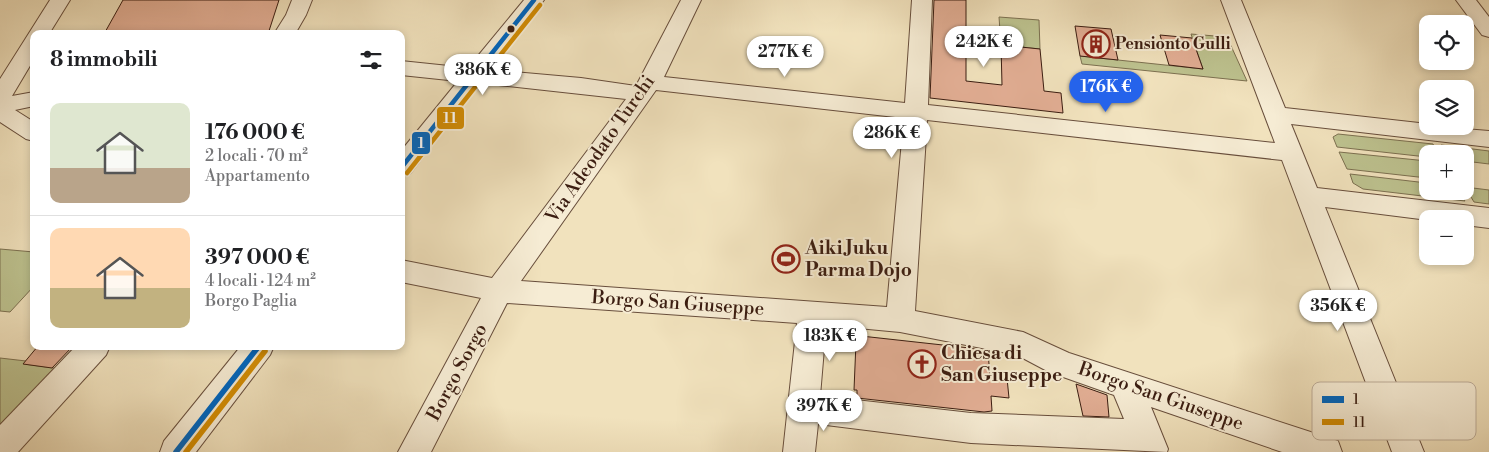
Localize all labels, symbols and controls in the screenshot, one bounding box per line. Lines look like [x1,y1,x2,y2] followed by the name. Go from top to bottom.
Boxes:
[1419,15,1474,265] map controls
[1419,15,1474,70] button: locate
[506,24,516,34] unlabelled marker
[943,26,1025,68] pin: 242K €
[1081,29,1111,59] building icon: Pensionto Gulli
[956,32,1012,52] text: 242K €
[1115,34,1231,54] place label: Pensionto Gulli
[744,36,826,78] pin: 277K €
[758,42,812,62] text: 277K €
[357,46,385,74] icon: filters
[50,47,158,73] text: 8 immobili
[442,54,524,96] pin: 386K €
[455,60,511,80] text: 386K €
[539,70,660,228] street label: Via Adeodato Turchi
[1065,70,1147,113] pin: 176K €
[1080,77,1132,97] text: 176K €
[1419,80,1474,135] button: layers
[436,106,465,130] line badge: 11
[443,110,457,128] text: 11
[851,116,933,159] pin: 286K €
[205,120,305,146] text: 176 000 €
[90,123,150,183] icon: home
[864,123,920,143] text: 286K €
[411,131,431,155] line badge: 1
[418,135,425,153] text: 1
[1419,145,1474,200] button: +
[205,146,308,166] text: 2 locali · 70 m²
[205,166,310,186] text: Appartamento
[1419,210,1474,265] button: −
[804,236,912,282] place label: Aiki Juku Parma Dojo
[771,244,801,274] sports icon: Aiki Juku Parma Dojo
[205,245,309,271] text: 397 000 €
[90,248,150,308] icon: home
[205,271,316,291] text: 4 locali · 124 m²
[590,285,765,321] street label: Borgo San Giuseppe
[1297,290,1379,332] pin: 356K €
[205,291,297,311] text: Borgo Paglia
[1310,296,1366,316] text: 356K €
[421,319,493,426] street label: Borgo Sorgo
[789,320,871,362] pin: 183K €
[803,326,857,346] text: 183K €
[941,341,1062,387] place label: Chiesa di San Giuseppe
[907,349,937,379] church icon: Chiesa di San Giuseppe
[1074,356,1247,435] street label: Borgo San Giuseppe
[1312,382,1476,440] legend
[783,390,865,432] pin: 397K €
[1353,391,1359,409] text: 1
[796,396,852,416] text: 397K €
[1353,414,1366,432] text: 11

